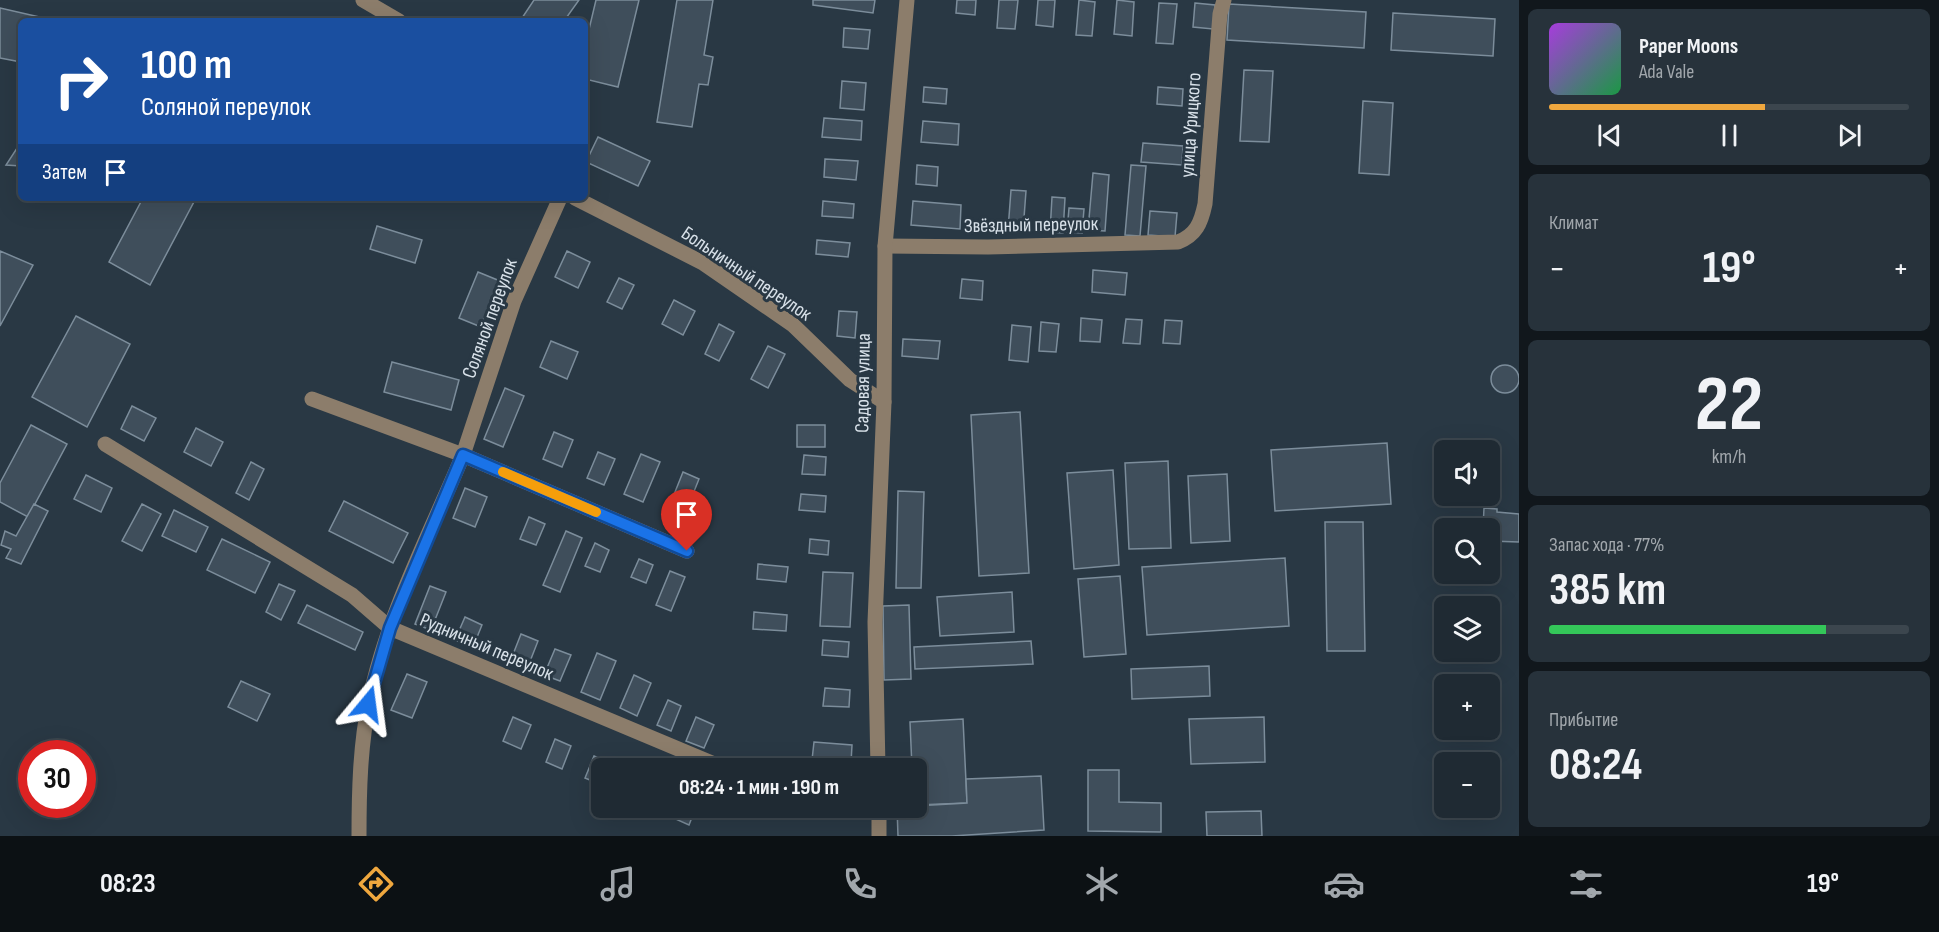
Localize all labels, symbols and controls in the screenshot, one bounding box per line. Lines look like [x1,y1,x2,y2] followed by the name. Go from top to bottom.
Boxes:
[1639,33,1738,60] text: Paper Moons
[141,40,232,91] text: 100 m
[42,42,120,120] icon: right
[1639,60,1694,84] text: Ada Vale
[1175,72,1207,179] street label: улица Урицкого
[141,91,311,123] text: Соляной переулок
[1593,119,1626,152] icon: previous
[1713,119,1746,152] icon: pause
[1833,119,1866,152] icon: next
[99,156,132,189] icon: arrive
[42,159,87,186] text: Затем
[1549,211,1599,235] text: Климат
[964,212,1099,238] street label: Звёздный переулок
[677,221,817,327] street label: Больничный переулок
[1702,241,1756,296] text: 19°
[1549,249,1565,289] text: −
[1893,249,1909,289] text: +
[457,255,523,382] street label: Соляной переулок
[850,333,876,433] street label: Садовая улица
[1695,359,1763,452] text: 22
[1434,440,1500,818] map controls
[1434,440,1500,506] button: sound
[1712,445,1746,469] text: km/h
[661,489,712,551] pin
[670,498,703,531] icon: arrive
[1434,518,1500,584] button: search
[1549,533,1665,557] text: Запас хода · 77%
[1549,563,1666,618] text: 385 km
[1434,596,1500,662] button: layers
[416,608,557,686] street label: Рудничный переулок
[336,672,400,736] position arrow
[1434,674,1500,740] button: +
[1549,708,1618,732] text: Прибытие
[1549,738,1642,793] text: 08:24
[18,740,96,818] speed limit sign: 30
[1434,752,1500,818] button: −
[679,774,839,801] text: 08:24 · 1 мин · 190 m
[355,863,397,905] icon: directions
[597,863,639,905] icon: music
[839,863,881,905] icon: phone
[1081,863,1123,905] icon: climate
[1323,863,1365,905] icon: car
[1565,863,1607,905] icon: filters
[100,868,156,900] text: 08:23
[1807,868,1839,900] text: 19°

